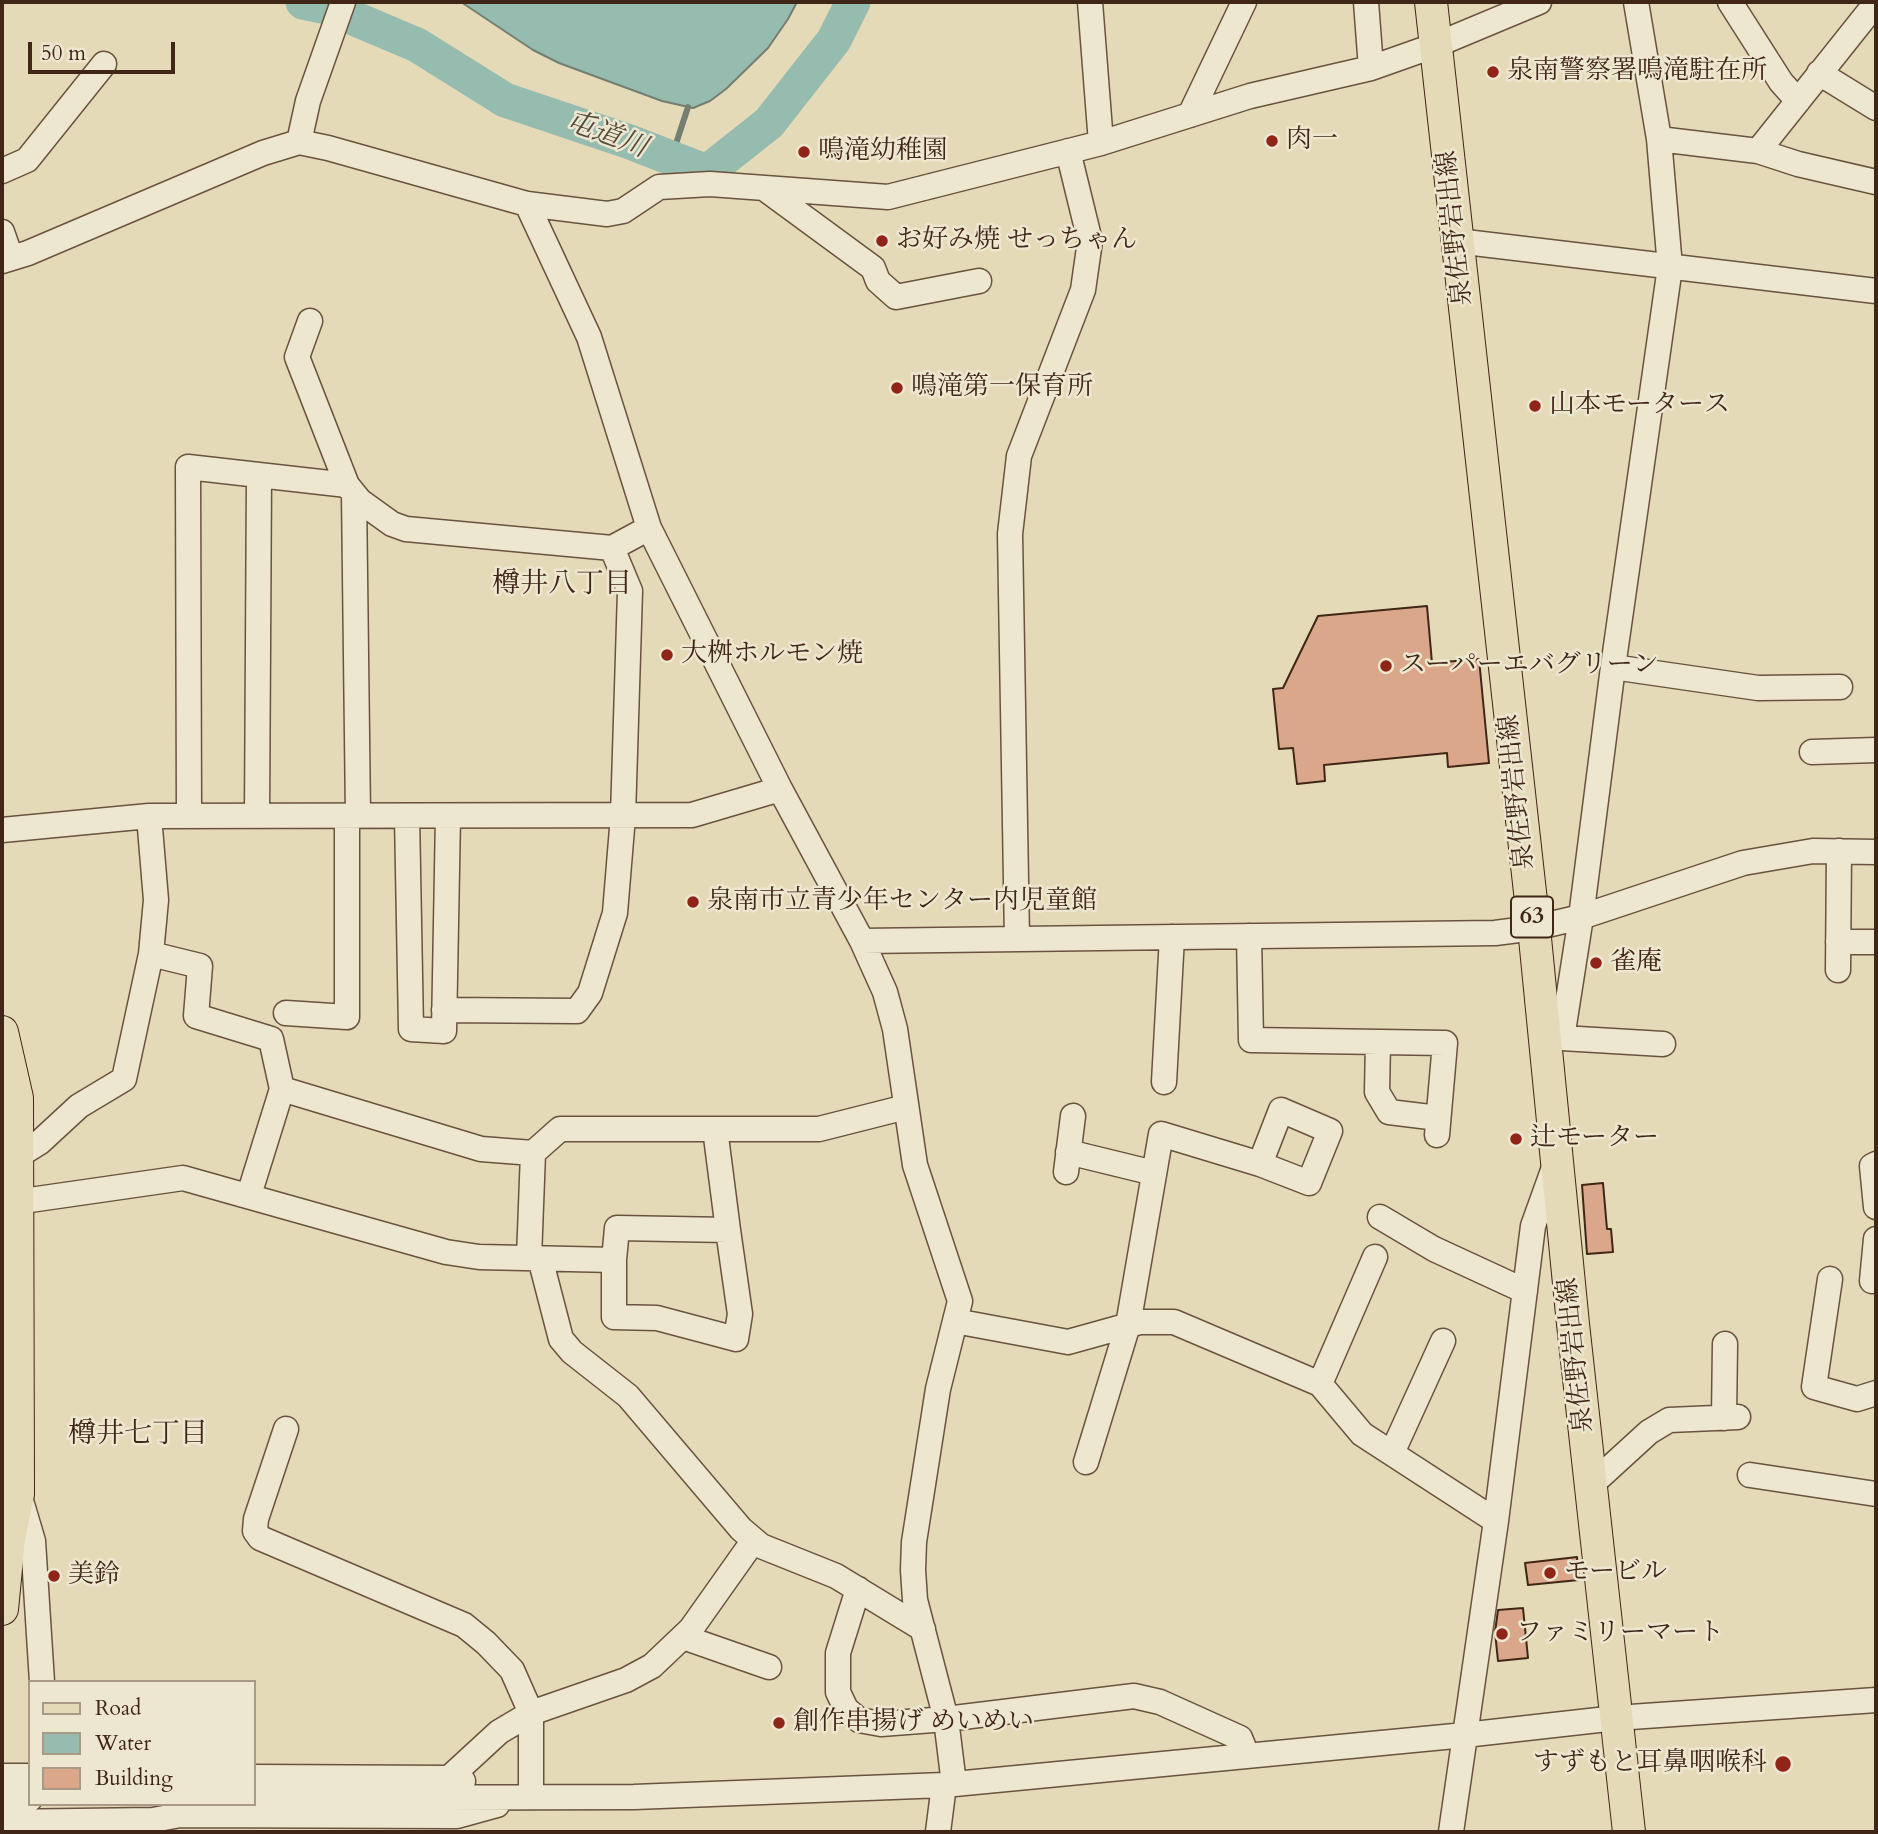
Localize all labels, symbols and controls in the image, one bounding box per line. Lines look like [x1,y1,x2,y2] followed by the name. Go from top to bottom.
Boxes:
[32,28,178,72] scale bar
[41,39,86,68] text: 50 m
[1507,56,1767,88] place label: 泉南警察署鳴滝駐在所
[1485,64,1501,80] marker: 泉南警察署鳴滝駐在所
[561,106,651,166] water label: 屯道川
[1286,125,1338,157] place label: 肉一
[1264,133,1280,149] marker: 肉一
[818,136,948,168] place label: 鳴滝幼稚園
[796,144,812,160] marker: 鳴滝幼稚園
[1432,149,1480,307] street label: 泉佐野岩出線
[896,225,1137,257] place label: お好み焼 せっちゃん
[874,233,890,249] marker: お好み焼 せっちゃん
[911,372,1093,404] place label: 鳴滝第一保育所
[889,380,905,396] marker: 鳴滝第一保育所
[1549,390,1730,422] place label: 山本モータース
[1527,398,1543,414] marker: 山本モータース
[492,569,632,603] district label: 樽井八丁目
[681,639,863,671] place label: 大桝ホルモン焼
[659,647,675,663] marker: 大桝ホルモン焼
[1400,650,1659,682] place label: スーパーエバグリーン
[1378,658,1394,674] marker: スーパーエバグリーン
[1494,713,1542,871] street label: 泉佐野岩出線
[707,886,1097,918] place label: 泉南市立青少年センター内児童館
[685,894,701,910] marker: 泉南市立青少年センター内児童館
[1511,897,1553,937] road number: 63
[1610,947,1662,979] place label: 雀庵
[1588,955,1604,971] marker: 雀庵
[1530,1123,1659,1155] place label: 辻モーター
[1508,1131,1524,1147] marker: 辻モーター
[1553,1276,1601,1434] street label: 泉佐野岩出線
[68,1419,208,1453] district label: 樽井七丁目
[1564,1557,1667,1589] place label: モービル
[68,1560,120,1592] place label: 美鈴
[1542,1565,1558,1581] marker: モービル
[46,1568,62,1584] marker: 美鈴
[1516,1618,1724,1650] place label: ファミリーマート
[1494,1626,1510,1642] marker: ファミリーマート
[28,1680,256,1806] legend
[95,1694,141,1723] text: Road
[793,1707,1034,1739] place label: 創作串揚げ めいめい
[771,1715,787,1731] marker: 創作串揚げ めいめい
[95,1729,151,1758] text: Water
[1533,1748,1767,1780] place label: すずもと耳鼻咽喉科
[1773,1754,1793,1774] marker: すずもと耳鼻咽喉科
[95,1764,173,1793] text: Building

